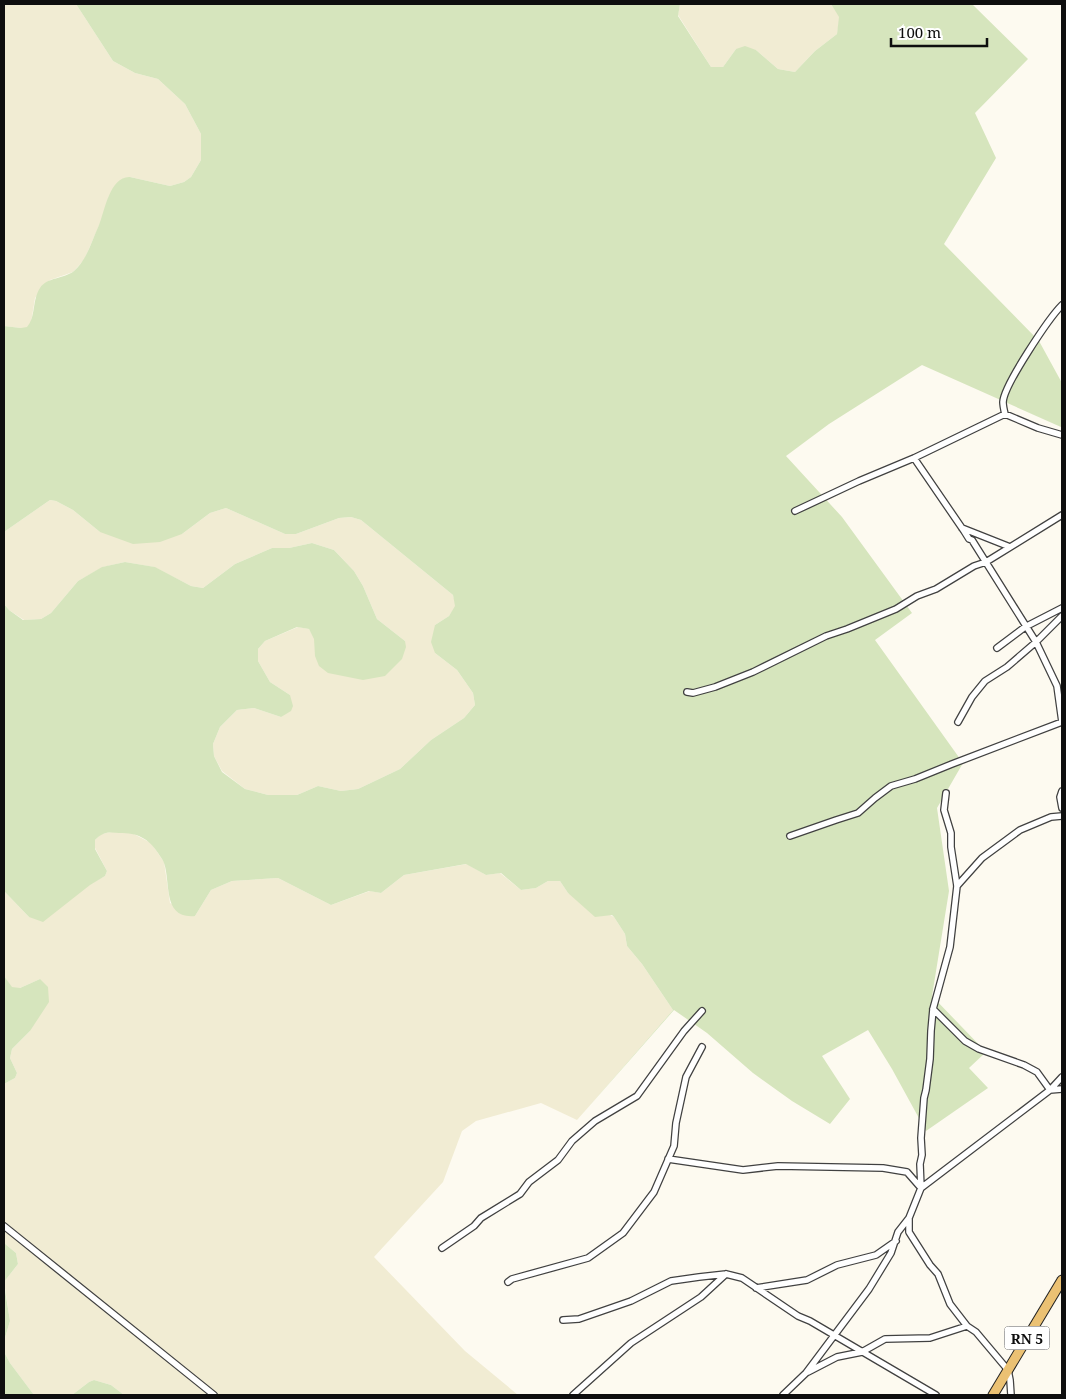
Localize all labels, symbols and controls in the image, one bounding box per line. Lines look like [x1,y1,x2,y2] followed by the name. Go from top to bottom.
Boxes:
[891,15,987,47] scale bar
[898,22,941,42] text: 100 m
[1004,1326,1050,1350] road number: RN 5

